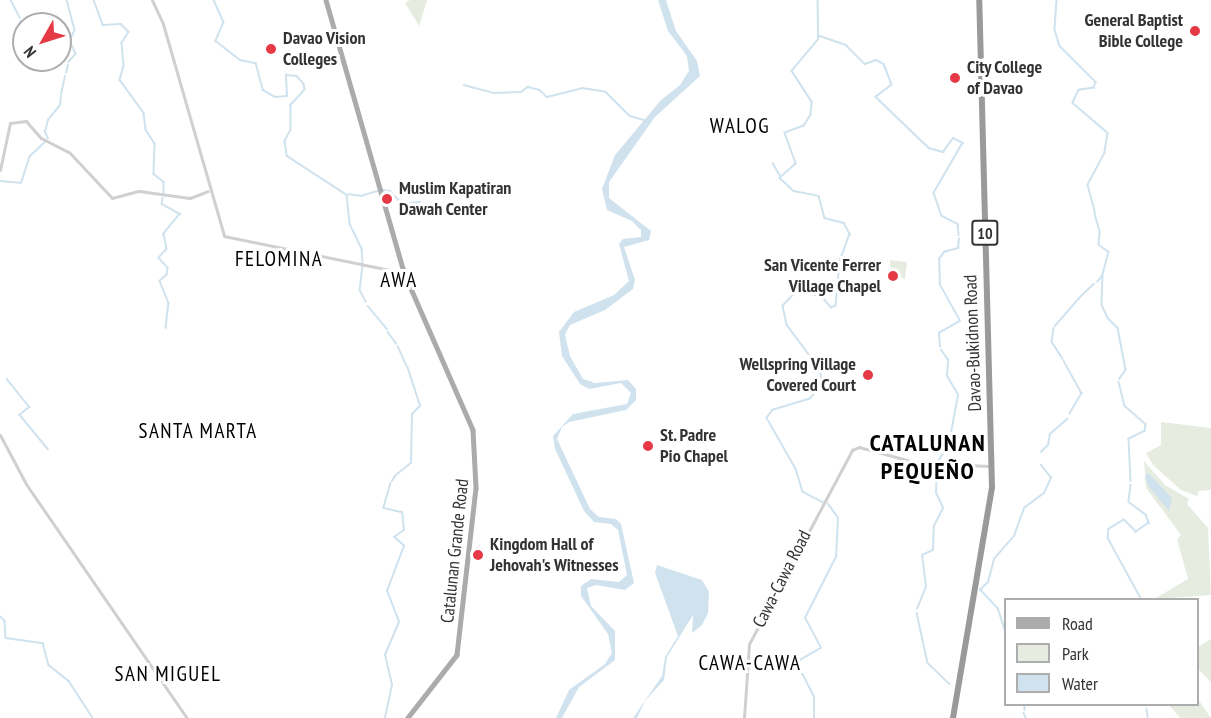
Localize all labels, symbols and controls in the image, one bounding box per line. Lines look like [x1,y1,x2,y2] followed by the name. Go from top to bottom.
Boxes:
[1085,10,1183,52] place label: General Baptist Bible College
[12,12,72,72] north arrow
[1188,24,1202,38] marker: General Baptist Bible College
[283,28,366,70] place label: Davao Vision Colleges
[19,42,40,62] text: N
[264,42,278,56] marker: Davao Vision Colleges
[967,57,1043,100] place label: City College of Davao
[948,71,962,85] marker: City College of Davao
[710,113,770,139] district label: WALOG
[399,178,511,220] place label: Muslim Kapatiran Dawah Center
[380,192,394,206] marker: Muslim Kapatiran Dawah Center
[970,220,1000,246] road number: 10
[235,246,323,272] district label: FELOMINA
[764,255,881,298] place label: San Vicente Ferrer Village Chapel
[380,267,418,293] district label: AWA
[886,269,900,283] marker: San Vicente Ferrer Village Chapel
[960,274,986,412] street label: Davao-Bukidnon Road
[739,354,856,397] place label: Wellspring Village Covered Court
[861,368,875,382] marker: Wellspring Village Covered Court
[138,418,258,444] district label: SANTA MARTA
[660,425,728,468] place label: St. Padre Pio Chapel
[870,429,986,485] district label: CATALUNAN PEQUEÑO
[641,439,655,453] marker: St. Padre Pio Chapel
[437,478,473,624] street label: Catalunan Grande Road
[748,527,816,631] street label: Cawa-Cawa Road
[490,534,619,576] place label: Kingdom Hall of Jehovah's Witnesses
[471,548,485,562] marker: Kingdom Hall of Jehovah's Witnesses
[1004,598,1199,706] legend
[1062,612,1093,635] text: Road
[1062,642,1089,665] text: Park
[699,650,801,676] district label: CAWA-CAWA
[115,661,221,687] district label: SAN MIGUEL
[1062,672,1098,695] text: Water

